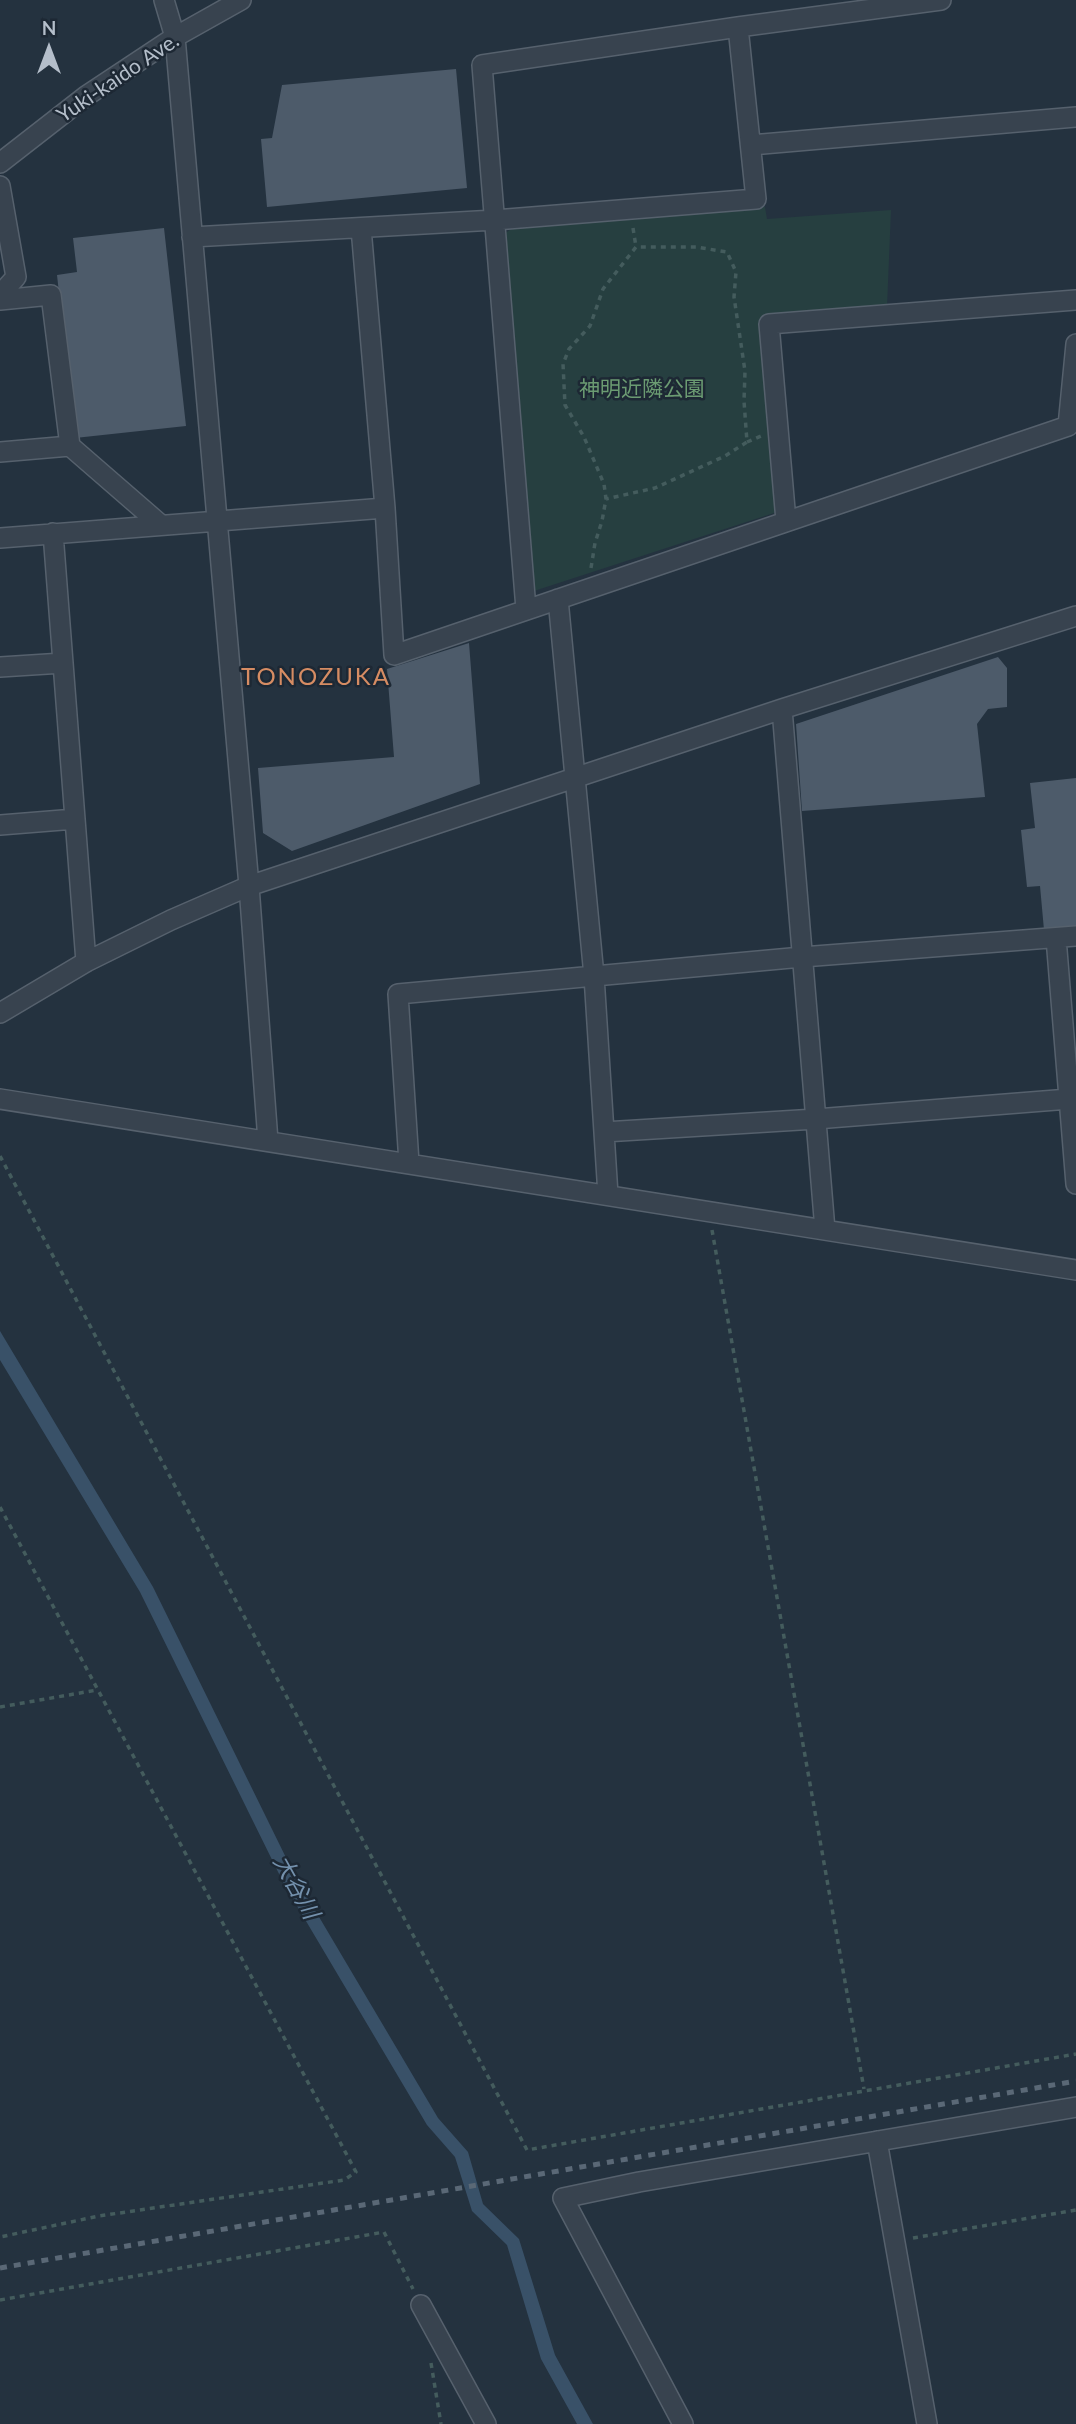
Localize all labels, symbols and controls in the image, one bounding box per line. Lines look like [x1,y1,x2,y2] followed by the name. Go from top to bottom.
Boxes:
[14,14,84,84] north arrow
[42,16,56,39] text: N
[52,28,184,128] street label: Yuki-kaido Ave.
[579,376,705,402] park label: 神明近隣公園
[242,663,390,691] district label: TONOZUKA
[267,1850,325,1924] water label: 大谷川

